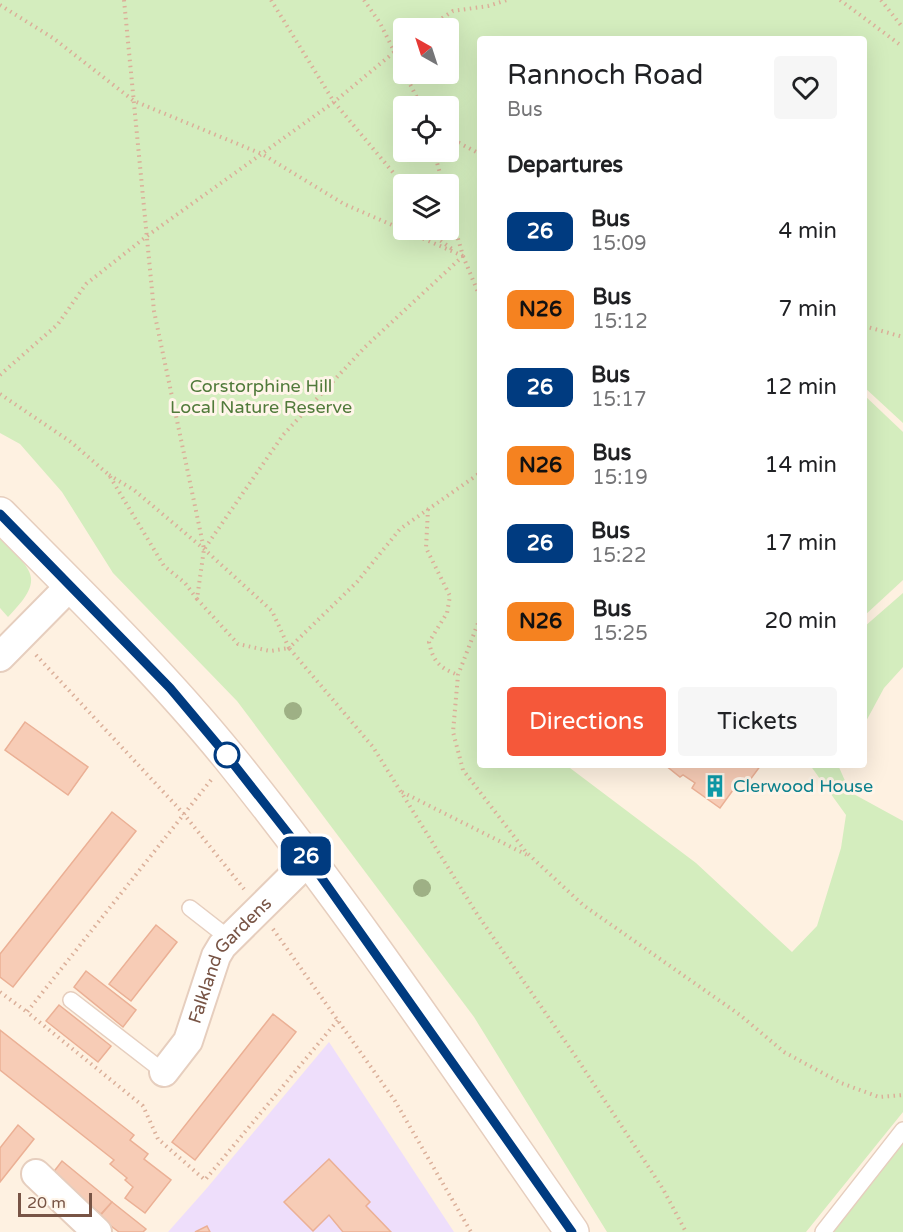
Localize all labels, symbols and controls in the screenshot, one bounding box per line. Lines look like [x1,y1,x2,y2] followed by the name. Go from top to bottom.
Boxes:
[393,18,459,84] north arrow
[393,18,459,240] map controls
[774,56,837,119] button: heart
[507,58,703,92] text: Rannoch Road
[393,96,459,162] button: locate
[507,98,543,122] text: Bus
[507,152,623,178] text: Departures
[393,174,459,240] button: layers
[591,206,630,232] text: Bus
[778,218,837,244] text: 4 min
[527,219,553,244] text: 26
[591,232,646,256] text: 15:09
[592,284,631,310] text: Bus
[778,296,837,322] text: 7 min
[519,297,562,322] text: N26
[592,310,648,334] text: 15:12
[591,362,630,388] text: Bus
[765,374,837,400] text: 12 min
[170,375,352,418] park label: Corstorphine Hill Local Nature Reserve
[527,375,553,400] text: 26
[591,388,646,412] text: 15:17
[592,440,631,466] text: Bus
[765,452,837,478] text: 14 min
[519,453,562,478] text: N26
[592,466,648,490] text: 15:19
[591,518,630,544] text: Bus
[765,530,837,556] text: 17 min
[527,531,553,556] text: 26
[591,544,646,568] text: 15:22
[592,596,631,622] text: Bus
[765,608,837,634] text: 20 min
[519,609,562,634] text: N26
[592,622,648,646] text: 15:25
[507,687,666,756] button: Directions
[678,687,837,756] button: Tickets
[214,742,240,768] unlabelled marker
[702,773,728,799] building icon: Clerwood House
[733,775,873,797] place label: Clerwood House
[279,836,333,876] line badge: 26
[293,844,319,869] text: 26
[184,892,276,1026] street label: Falkland Gardens
[18,1190,92,1218] scale bar
[27,1193,66,1213] text: 20 m

